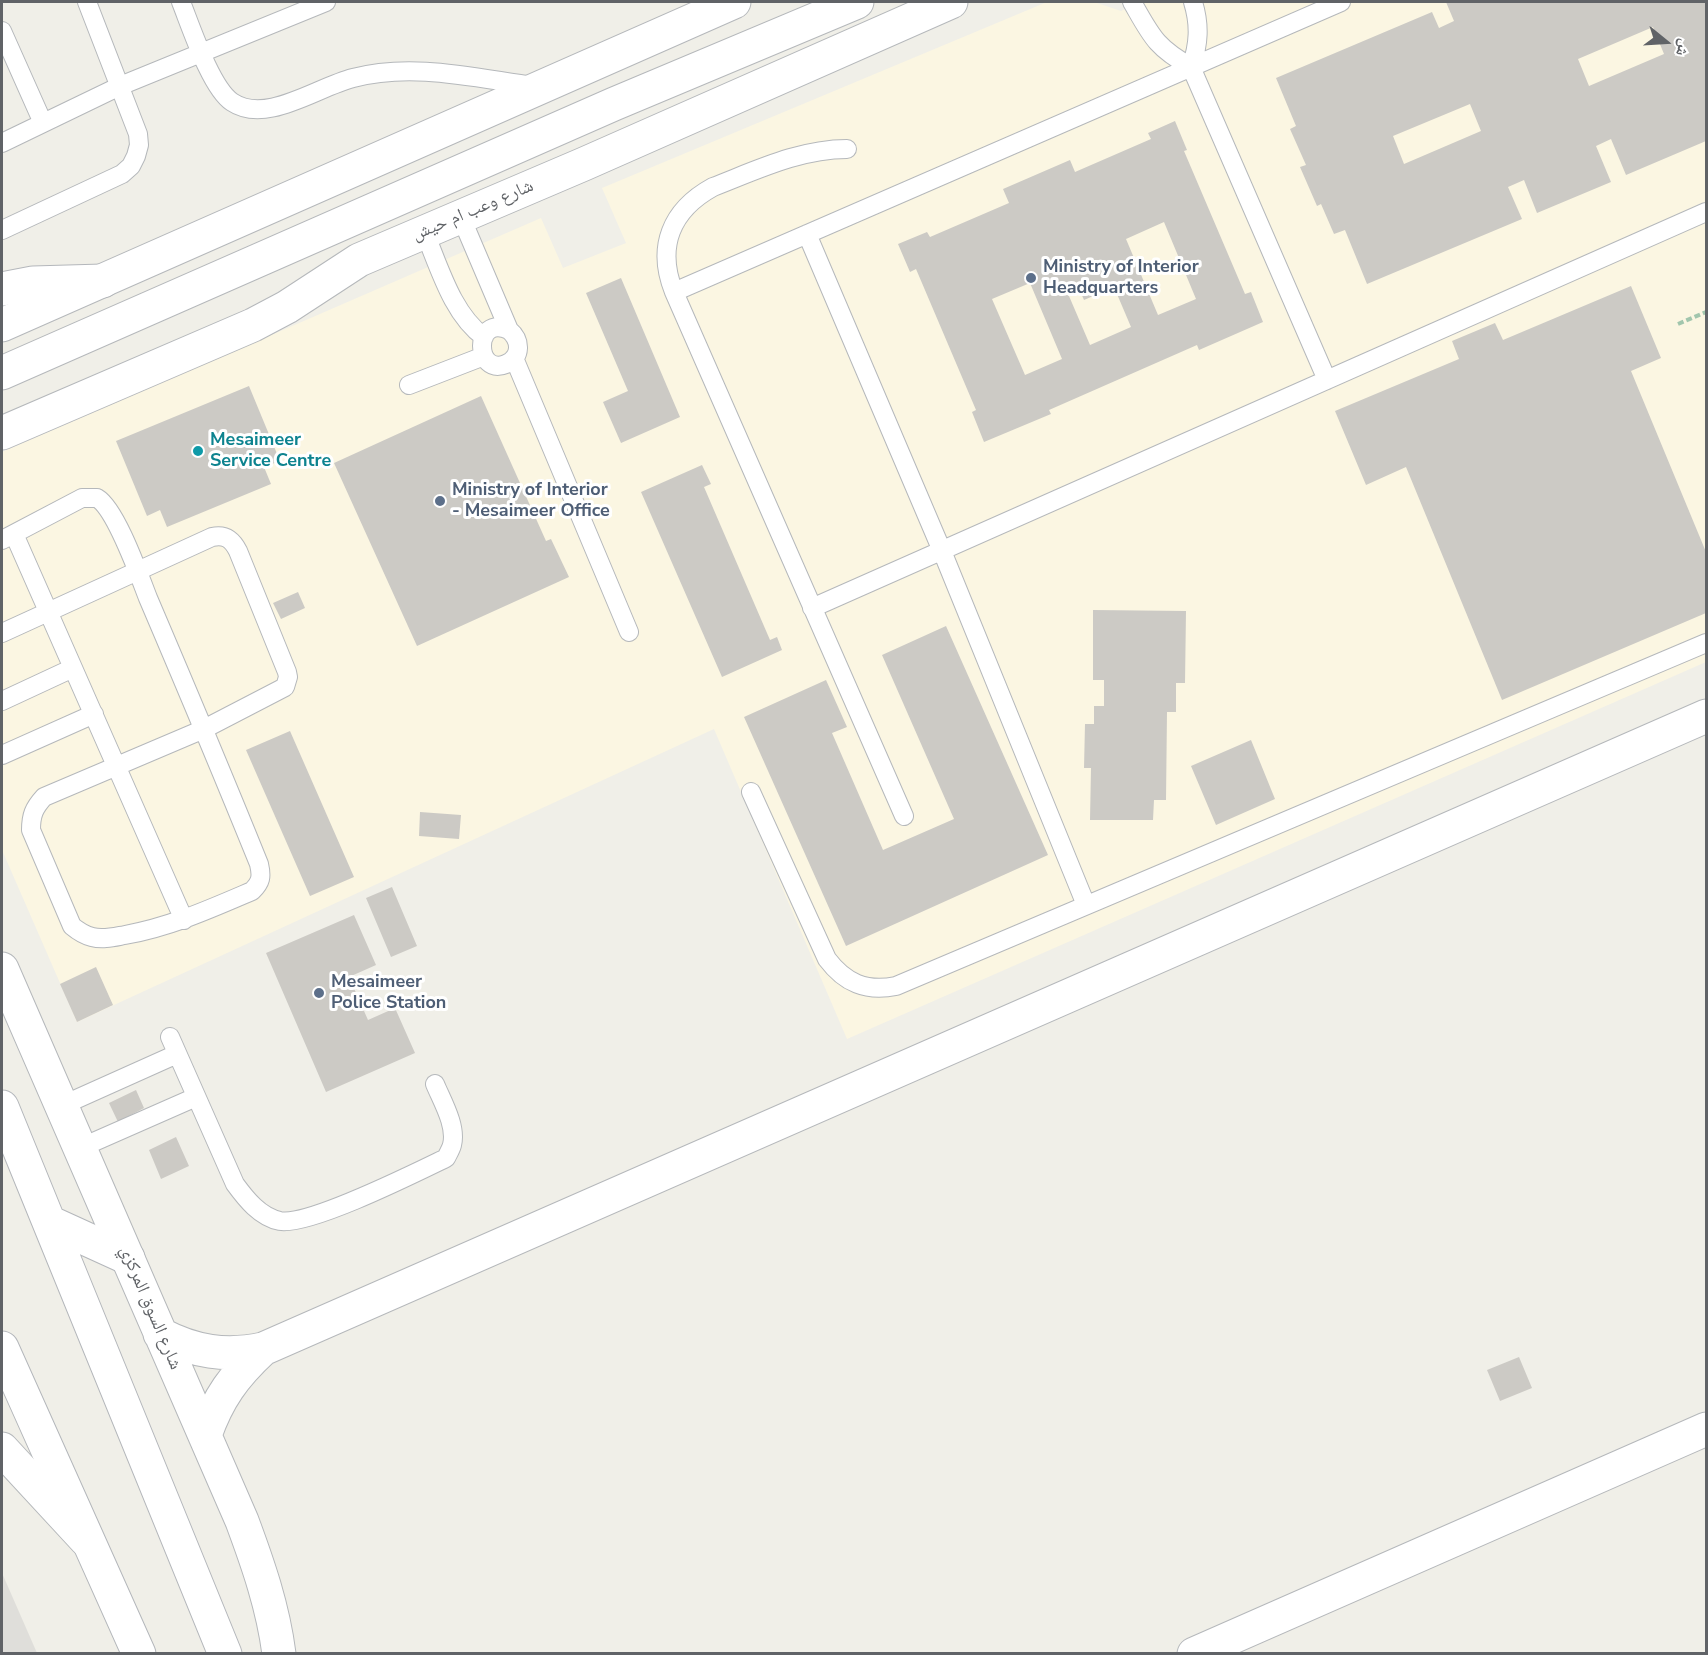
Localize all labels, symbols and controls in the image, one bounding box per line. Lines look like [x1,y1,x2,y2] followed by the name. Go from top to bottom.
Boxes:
[1636,12,1696,72] north arrow
[1670,36,1696,59] text: ش
[409,176,537,246] street label: شارع وعب ام حيش
[1043,257,1199,300] place label: Ministry of Interior Headquarters
[1024,271,1038,285] marker: Ministry of Interior Headquarters
[210,430,331,472] place label: Mesaimeer Service Centre
[191,444,205,458] marker: Mesaimeer Service Centre
[452,480,610,522] place label: Ministry of Interior - Mesaimeer Office
[433,494,447,508] marker: Ministry of Interior - Mesaimeer Office
[331,972,446,1014] place label: Mesaimeer Police Station
[312,986,326,1000] marker: Mesaimeer Police Station
[114,1243,186,1373] street label: شارع السوق المركزي

